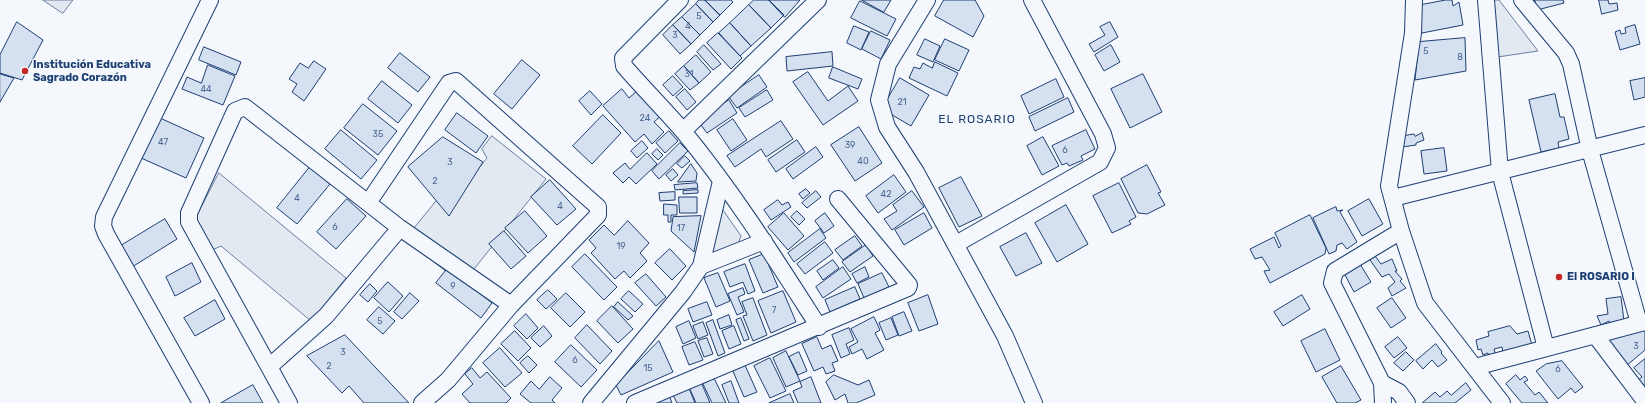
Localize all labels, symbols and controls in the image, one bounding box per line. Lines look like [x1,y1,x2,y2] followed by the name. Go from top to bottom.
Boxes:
[696,11,702,21] house number: 5
[685,21,691,31] house number: 4
[672,30,678,40] house number: 3
[1423,46,1429,56] house number: 5
[1457,52,1463,62] house number: 8
[33,58,151,84] place label: Institución Educativa Sagrado Corazón
[20,66,30,76] marker: Institución Educativa Sagrado Corazón
[684,69,694,79] house number: 31
[200,84,212,94] house number: 44
[897,97,907,107] house number: 21
[640,113,650,123] house number: 24
[938,113,1016,127] district label: EL ROSARIO
[373,129,383,139] house number: 35
[158,137,168,147] house number: 47
[845,140,855,150] house number: 39
[1062,145,1068,155] house number: 6
[857,156,869,166] house number: 40
[447,157,453,167] house number: 3
[432,176,438,186] house number: 2
[881,189,891,199] house number: 42
[294,193,300,203] house number: 4
[557,201,563,211] house number: 4
[332,222,338,232] house number: 6
[677,223,685,233] house number: 17
[616,241,626,251] house number: 19
[1567,270,1635,284] place label: El ROSARIO I
[1554,272,1564,282] marker: El ROSARIO I
[450,281,456,291] house number: 9
[772,305,776,315] house number: 7
[377,316,383,326] house number: 5
[1633,341,1639,351] house number: 3
[340,347,346,357] house number: 3
[572,355,578,365] house number: 6
[326,361,332,371] house number: 2
[643,363,653,373] house number: 15
[1555,364,1561,374] house number: 6

